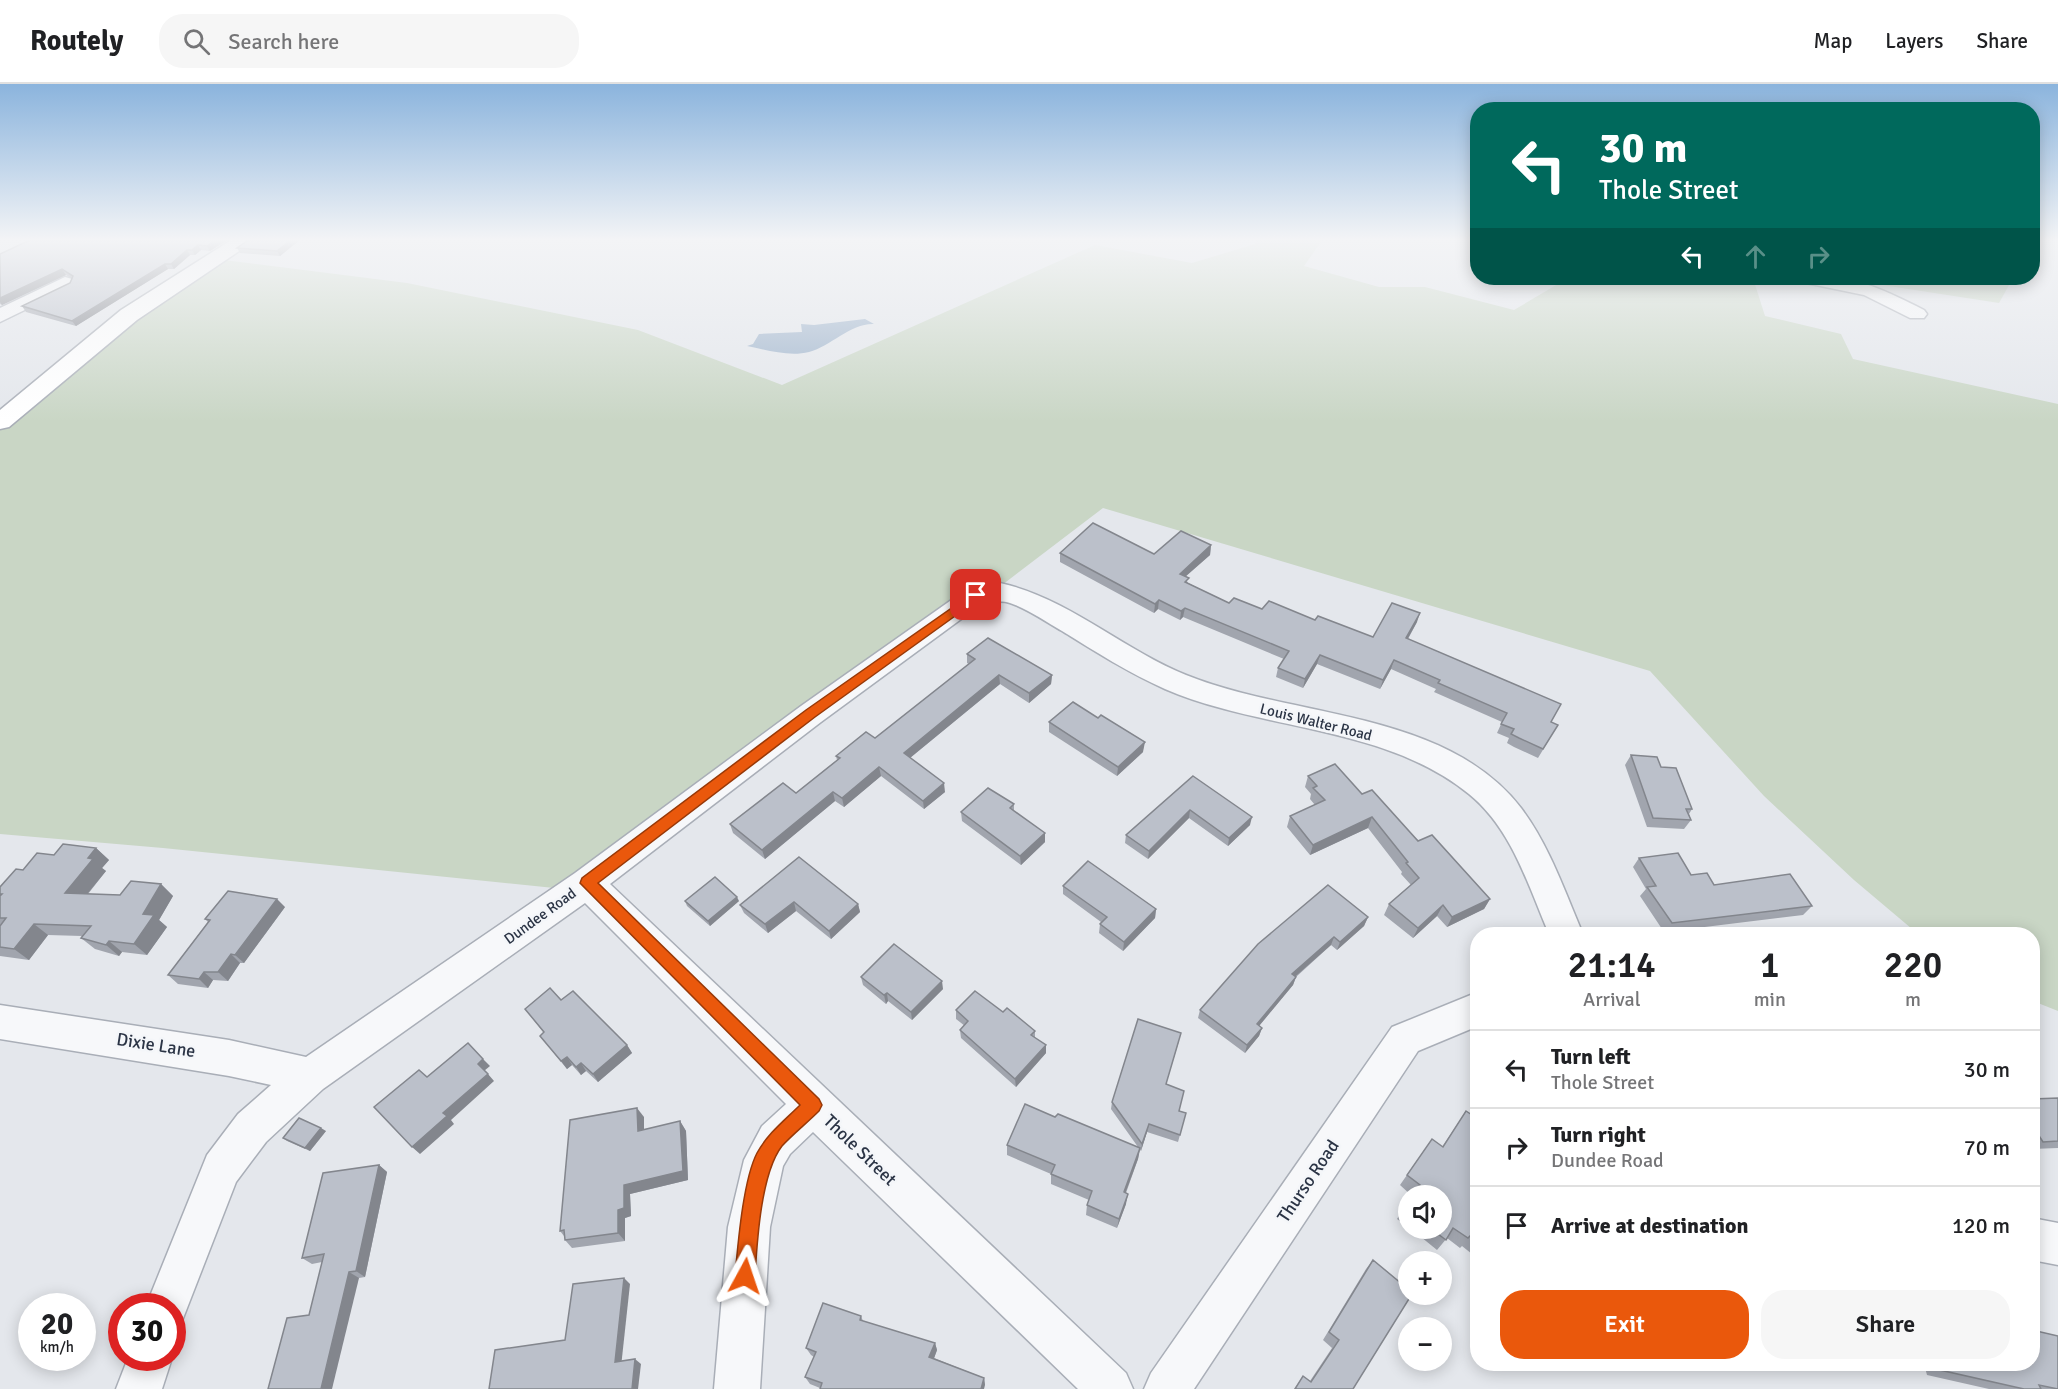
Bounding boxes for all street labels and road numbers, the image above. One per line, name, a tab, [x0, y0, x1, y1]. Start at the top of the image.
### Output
street label: Louis Walter Road	[1258, 699, 1374, 745]
street label: Dundee Road	[501, 884, 579, 948]
street label: Dixie Lane	[115, 1028, 197, 1062]
street label: Thole Street	[819, 1110, 901, 1190]
street label: Thurso Road	[1272, 1136, 1344, 1226]

